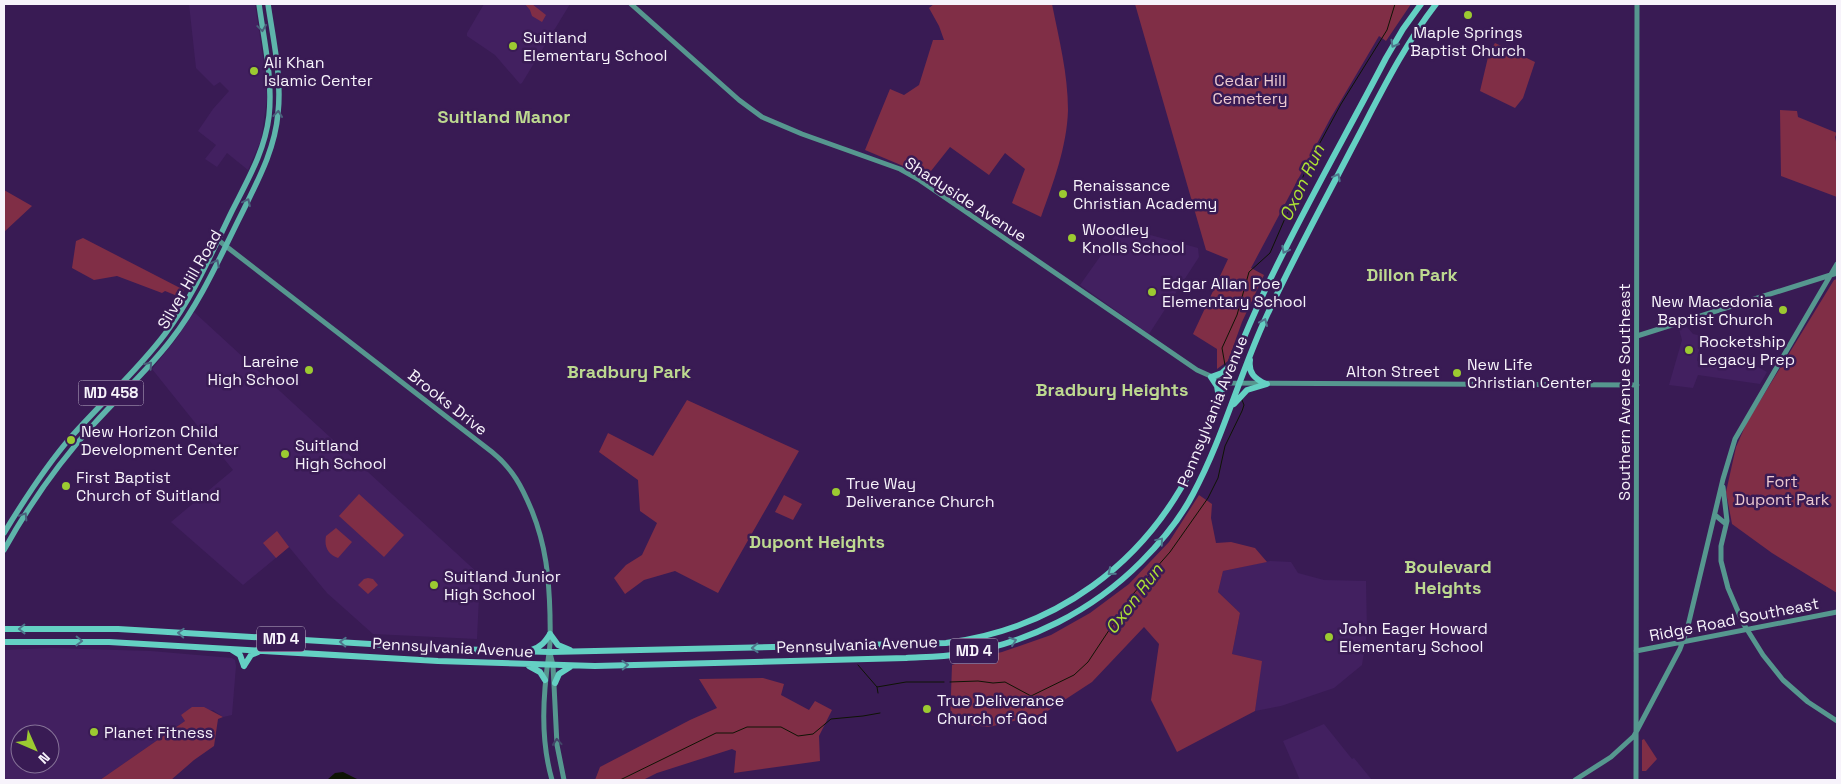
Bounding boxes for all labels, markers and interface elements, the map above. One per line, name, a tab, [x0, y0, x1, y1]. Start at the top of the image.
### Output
marker: Maple Springs Baptist Church	[1462, 9, 1474, 21]
place label: Maple Springs Baptist Church	[1410, 22, 1526, 61]
one-way arrow	[257, 24, 267, 33]
place label: Suitland Elementary School	[523, 27, 668, 66]
one-way arrow	[1391, 39, 1401, 48]
marker: Suitland Elementary School	[507, 40, 519, 52]
place label: Ali Khan Islamic Center	[264, 52, 373, 91]
marker: Ali Khan Islamic Center	[248, 65, 260, 77]
park label: Cedar Hill Cemetery	[1212, 70, 1288, 109]
district label: Suitland Manor	[438, 105, 570, 128]
one-way arrow	[272, 110, 283, 118]
water label: Oxon Run	[1274, 140, 1330, 225]
street label: Shadyside Avenue	[901, 152, 1031, 247]
one-way arrow	[1331, 173, 1341, 182]
place label: Renaissance Christian Academy	[1073, 175, 1217, 214]
marker: Renaissance Christian Academy	[1057, 188, 1069, 200]
one-way arrow	[241, 198, 251, 207]
place label: Woodley Knolls School	[1082, 219, 1185, 258]
street label: Silver Hill Road	[153, 226, 226, 333]
marker: Woodley Knolls School	[1066, 232, 1078, 244]
one-way arrow	[1281, 244, 1291, 253]
one-way arrow	[210, 259, 220, 268]
district label: Dillon Park	[1366, 263, 1458, 286]
place label: Edgar Allan Poe Elementary School	[1162, 273, 1307, 312]
street label: Southern Avenue Southeast	[1614, 283, 1635, 501]
marker: Edgar Allan Poe Elementary School	[1146, 286, 1158, 298]
place label: New Macedonia Baptist Church	[1651, 291, 1773, 330]
marker: New Macedonia Baptist Church	[1777, 304, 1789, 316]
one-way arrow	[1258, 318, 1268, 327]
place label: Rocketship Legacy Prep	[1699, 331, 1795, 370]
street label: Pennsylvania Avenue	[1172, 332, 1252, 490]
marker: Rocketship Legacy Prep	[1683, 344, 1695, 356]
place label: Lareine High School	[208, 351, 299, 390]
place label: New Life Christian Center	[1467, 354, 1592, 393]
district label: Bradbury Park	[567, 360, 691, 383]
one-way arrow	[143, 361, 152, 370]
street label: Alton Street	[1346, 361, 1440, 382]
marker: Lareine High School	[303, 364, 315, 376]
street label: Brooks Drive	[404, 365, 492, 440]
marker: New Life Christian Center	[1451, 367, 1463, 379]
district label: Bradbury Heights	[1036, 378, 1188, 401]
road number: MD 458	[78, 380, 144, 406]
place label: New Horizon Child Development Center	[81, 421, 239, 460]
marker: New Horizon Child Development Center	[65, 434, 77, 446]
place label: Suitland High School	[295, 435, 386, 474]
marker: Suitland High School	[279, 448, 291, 460]
place label: First Baptist Church of Suitland	[76, 467, 220, 506]
park label: Fort Dupont Park	[1735, 471, 1830, 510]
place label: True Way Deliverance Church	[846, 473, 994, 512]
marker: First Baptist Church of Suitland	[60, 480, 72, 492]
marker: True Way Deliverance Church	[830, 486, 842, 498]
one-way arrow	[18, 512, 27, 522]
district label: Dupont Heights	[749, 530, 885, 553]
one-way arrow	[1154, 538, 1163, 547]
district label: Boulevard Heights	[1404, 555, 1492, 599]
water label: Oxon Run	[1100, 558, 1168, 638]
place label: Suitland Junior High School	[444, 566, 561, 605]
one-way arrow	[1108, 566, 1117, 575]
marker: Suitland Junior High School	[428, 579, 440, 591]
street label: Ridge Road Southeast	[1647, 593, 1821, 646]
place label: John Eager Howard Elementary School	[1339, 618, 1488, 657]
one-way arrow	[18, 623, 26, 634]
road number: MD 4	[257, 626, 305, 652]
one-way arrow	[176, 627, 184, 638]
street label: Pennsylvania Avenue	[776, 631, 938, 658]
marker: John Eager Howard Elementary School	[1323, 631, 1335, 643]
street label: Pennsylvania Avenue	[372, 633, 534, 662]
one-way arrow	[76, 636, 83, 646]
one-way arrow	[339, 637, 347, 648]
one-way arrow	[1008, 637, 1017, 647]
road number: MD 4	[950, 638, 998, 664]
one-way arrow	[751, 643, 759, 654]
one-way arrow	[621, 659, 629, 670]
place label: True Deliverance Church of God	[937, 690, 1064, 729]
marker: True Deliverance Church of God	[921, 703, 933, 715]
place label: Planet Fitness	[104, 722, 213, 743]
north arrow	[10, 724, 60, 774]
marker: Planet Fitness	[88, 726, 100, 738]
one-way arrow	[552, 737, 563, 745]
text: N	[35, 749, 54, 768]

